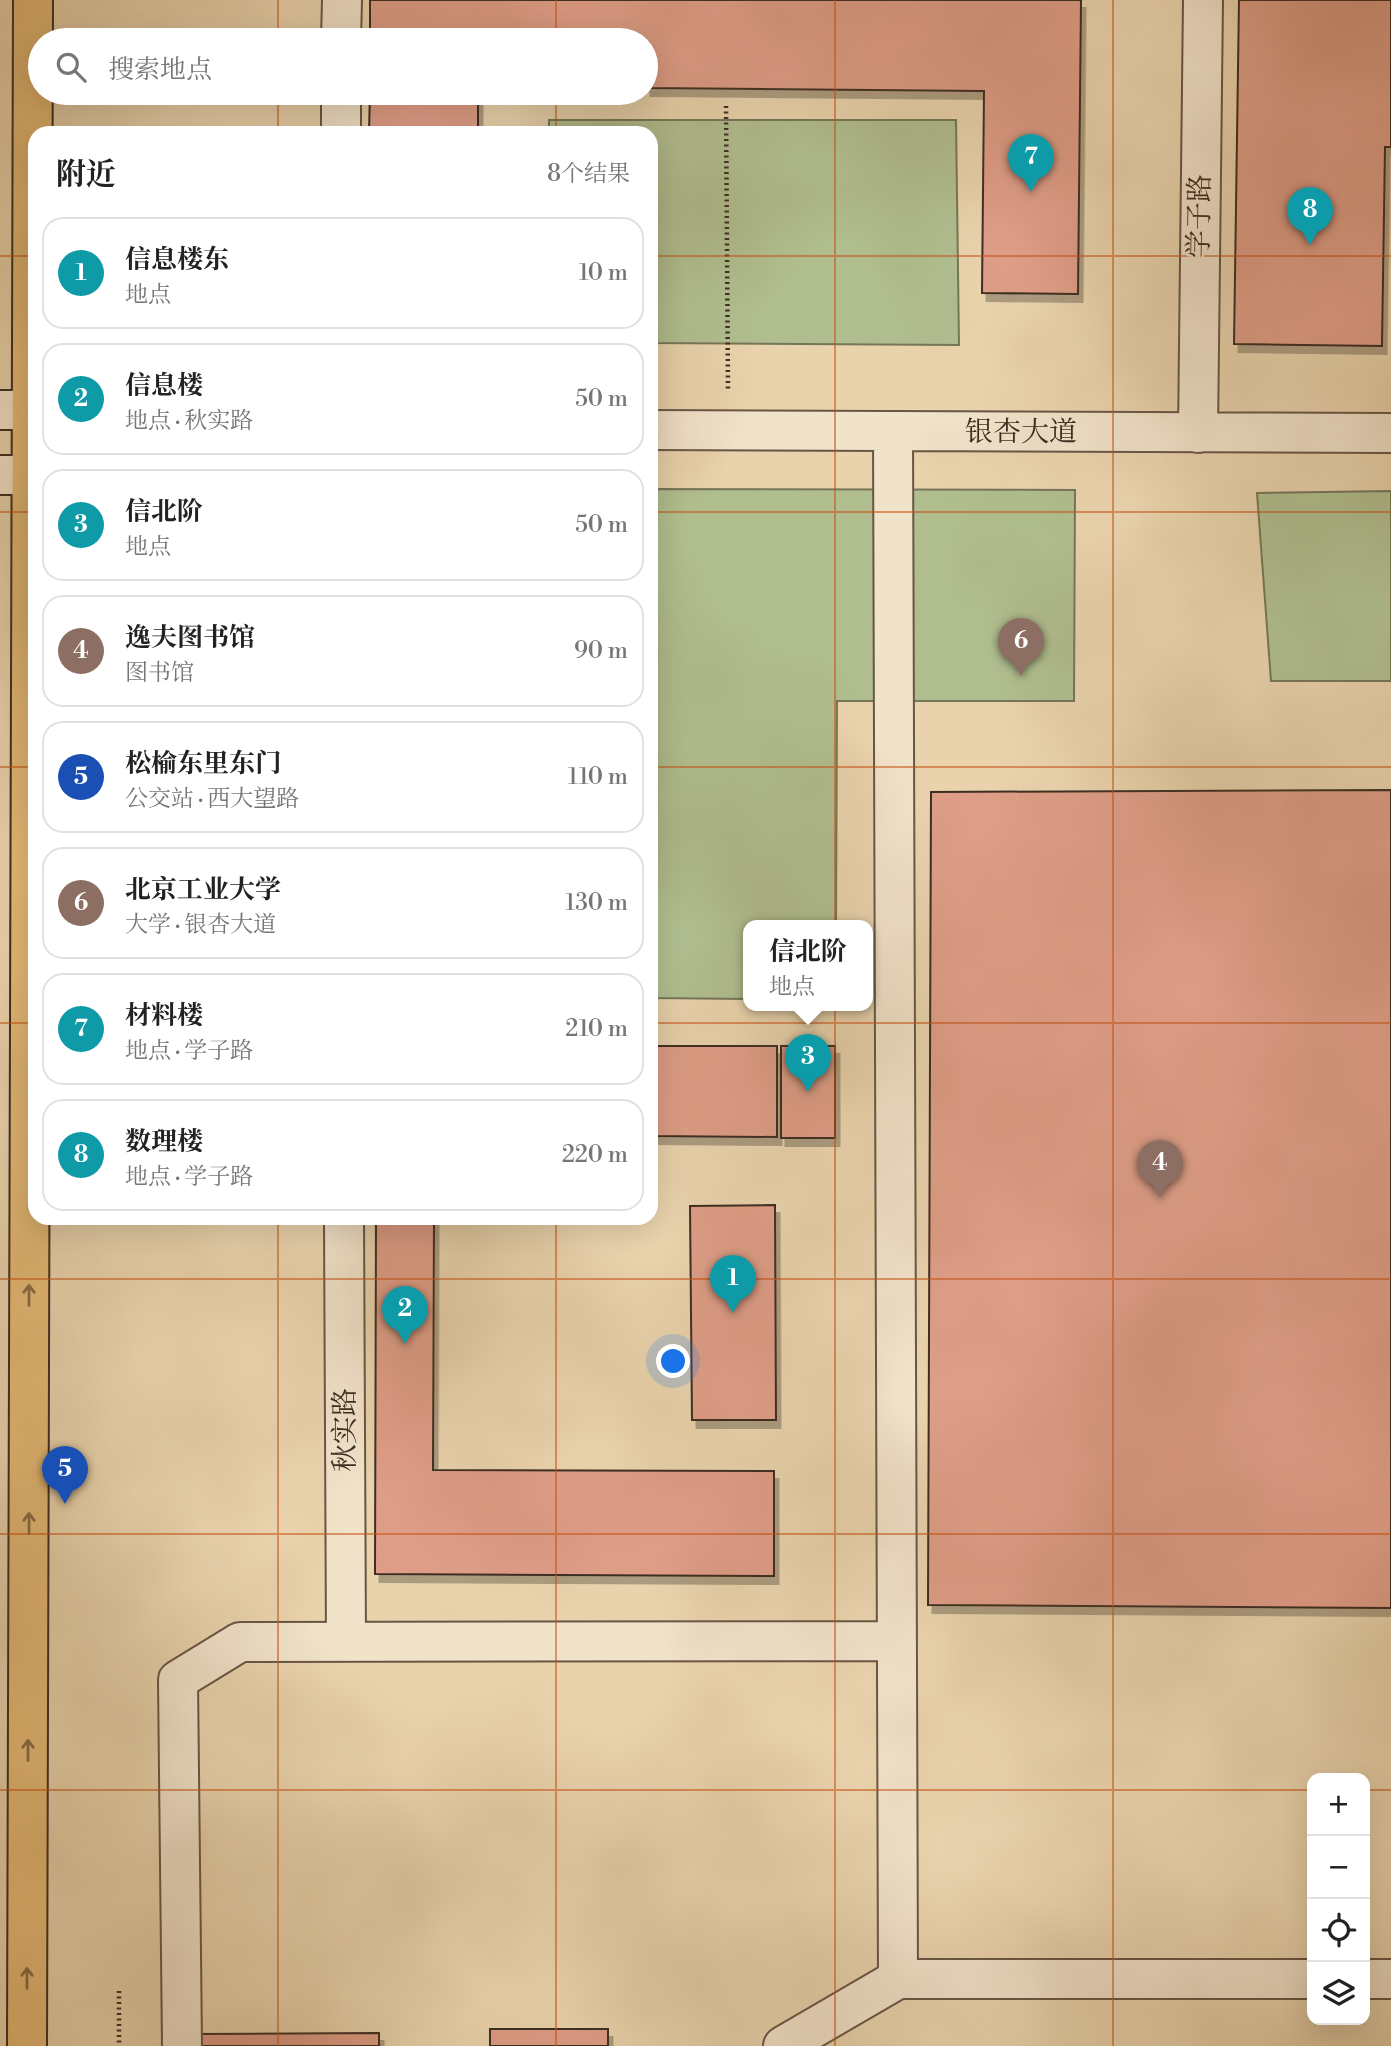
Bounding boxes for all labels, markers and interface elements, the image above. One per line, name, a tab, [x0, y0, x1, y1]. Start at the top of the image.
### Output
search box	[28, 28, 658, 105]
icon: search	[52, 48, 90, 86]
text: 搜索地点	[108, 54, 212, 86]
pin: 7	[1008, 134, 1054, 192]
text: 附近	[56, 156, 116, 194]
text: 8个结果	[547, 160, 630, 188]
street label: 学子路	[1182, 174, 1218, 258]
pin: 8	[1287, 187, 1333, 245]
text: 信息楼东	[125, 244, 229, 276]
text: 1	[75, 259, 87, 287]
text: 10 m	[579, 259, 628, 287]
text: 地点	[125, 281, 171, 309]
text: 信息楼	[125, 370, 203, 402]
text: 2	[74, 385, 88, 413]
text: 50 m	[575, 385, 628, 413]
text: 地点 · 秋实路	[125, 407, 253, 435]
street label: 银杏大道	[965, 415, 1077, 450]
text: 信北阶	[125, 496, 203, 528]
text: 3	[74, 511, 88, 539]
text: 50 m	[575, 511, 628, 539]
text: 地点	[125, 533, 171, 561]
pin: 6	[998, 618, 1044, 676]
text: 逸夫图书馆	[125, 622, 255, 654]
text: 4	[73, 637, 89, 665]
text: 90 m	[574, 637, 628, 665]
text: 图书馆	[125, 659, 194, 687]
text: 松榆东里东门	[125, 748, 281, 780]
text: 5	[74, 763, 88, 791]
text: 110 m	[568, 763, 628, 791]
text: 公交站 · 西大望路	[125, 785, 299, 813]
text: 北京工业大学	[125, 874, 281, 906]
text: 6	[74, 889, 88, 917]
text: 130 m	[565, 889, 628, 917]
text: 大学 · 银杏大道	[125, 911, 276, 939]
popup	[743, 920, 873, 1011]
text: 信北阶	[769, 936, 847, 968]
text: 地点	[769, 973, 815, 1001]
text: 材料楼	[125, 1000, 203, 1032]
text: 7	[74, 1015, 88, 1043]
text: 210 m	[565, 1015, 628, 1043]
pin: 3	[785, 1034, 831, 1092]
text: 地点 · 学子路	[125, 1037, 253, 1065]
text: 数理楼	[125, 1126, 203, 1158]
pin: 4	[1137, 1140, 1183, 1198]
text: 8	[74, 1141, 88, 1169]
text: 220 m	[562, 1141, 628, 1169]
text: 地点 · 学子路	[125, 1163, 253, 1191]
pin: 1	[710, 1255, 756, 1313]
one-way arrow	[22, 1284, 36, 1307]
pin: 2	[382, 1286, 428, 1344]
your location	[656, 1344, 690, 1378]
street label: 秋实路	[328, 1388, 363, 1472]
pin: 5	[42, 1446, 88, 1504]
one-way arrow	[22, 1512, 36, 1535]
one-way arrow	[21, 1739, 35, 1762]
map controls	[1307, 1773, 1370, 2025]
button: +	[1307, 1773, 1370, 1836]
button: −	[1307, 1836, 1370, 1899]
button: locate	[1307, 1899, 1370, 1962]
button: layers	[1307, 1962, 1370, 2025]
one-way arrow	[20, 1967, 34, 1990]

